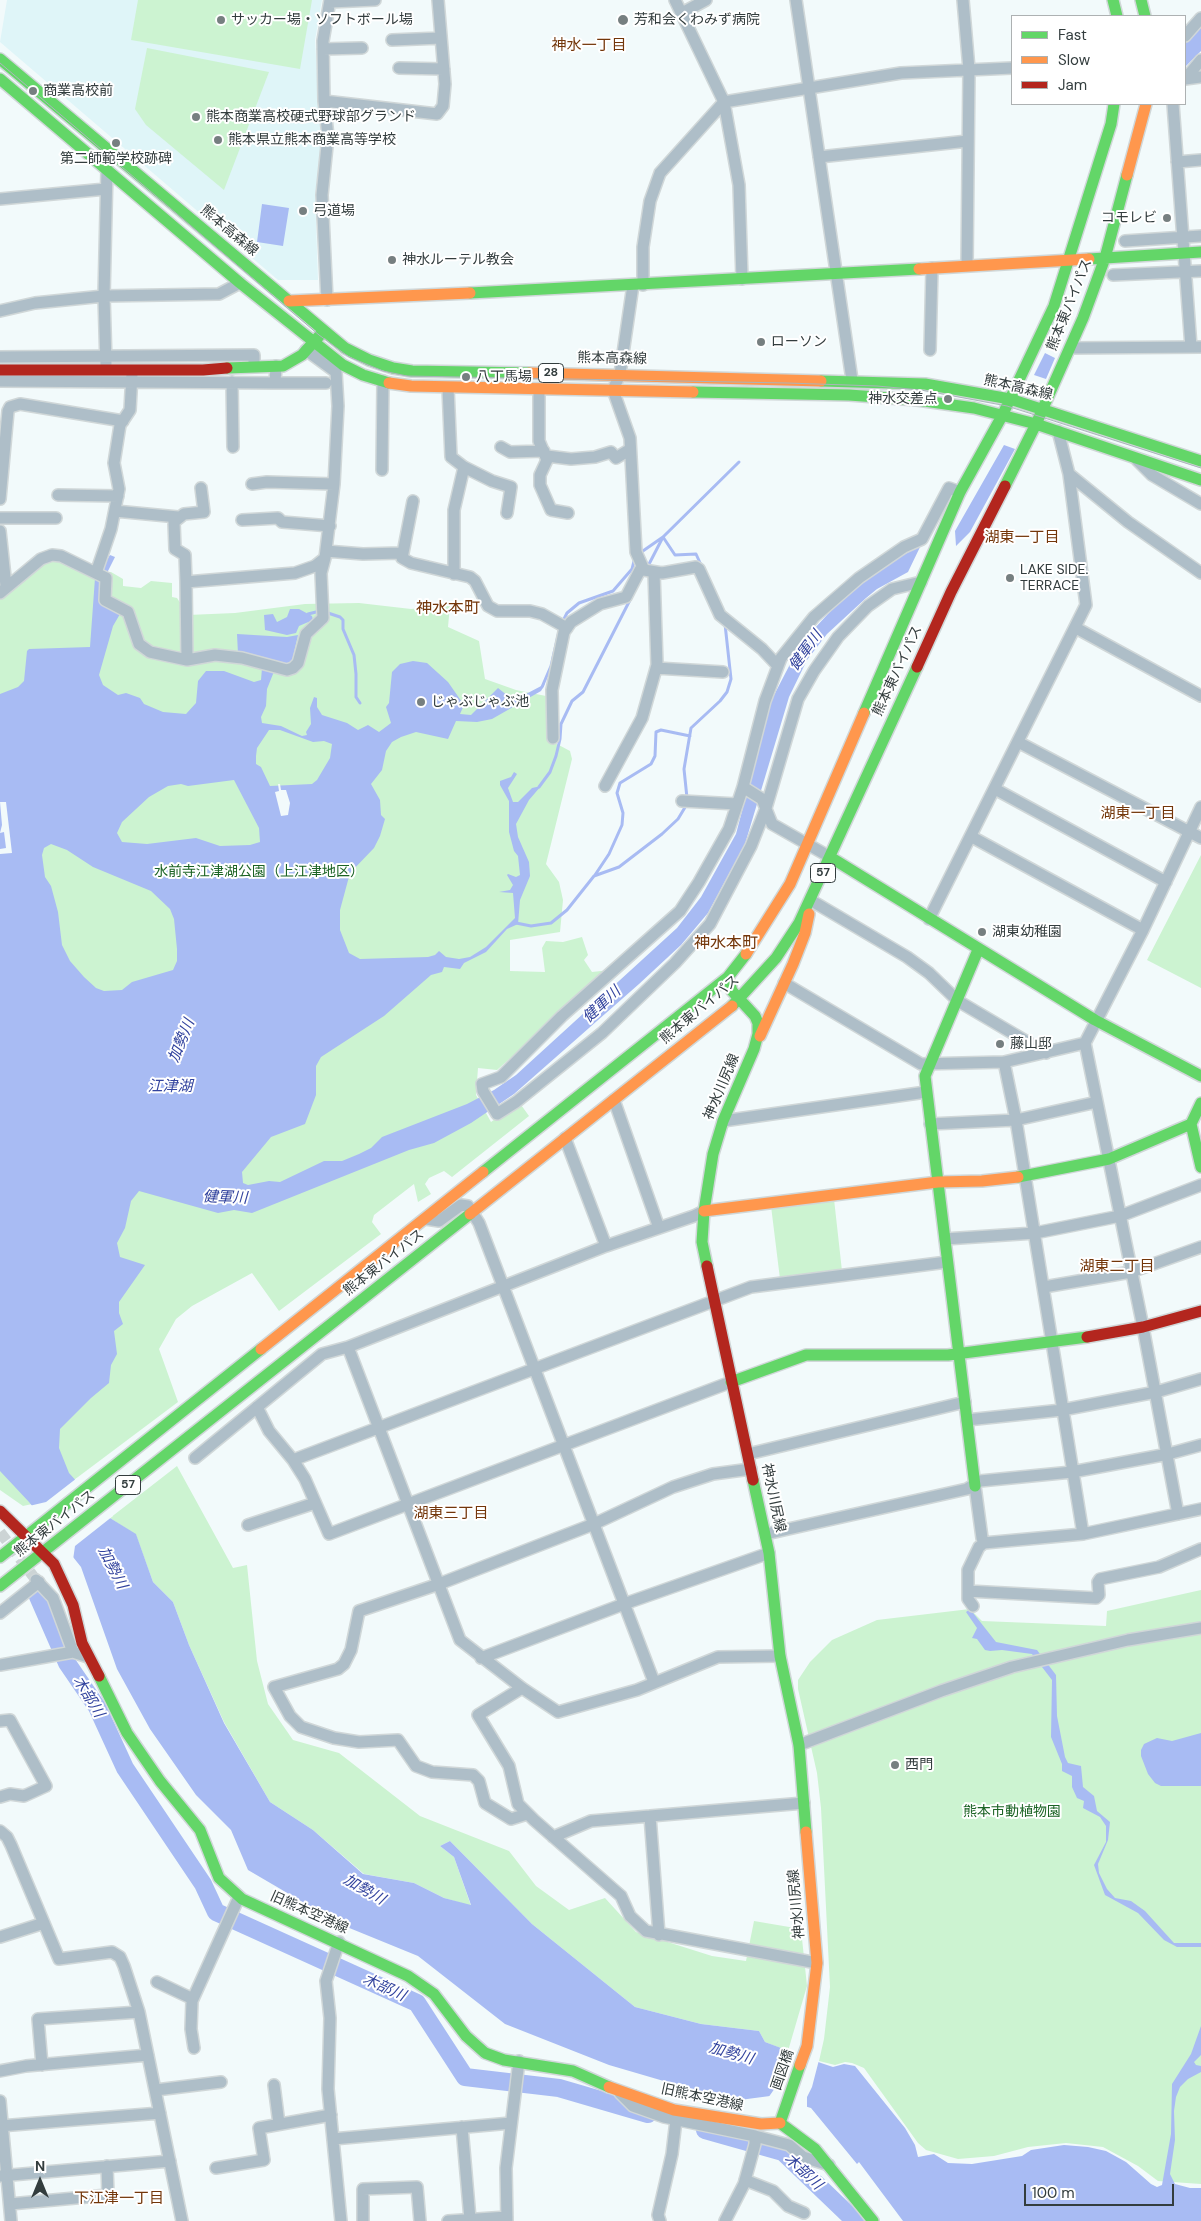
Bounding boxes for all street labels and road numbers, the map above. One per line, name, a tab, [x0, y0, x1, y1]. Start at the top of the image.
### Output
street label: 熊本高森線	[197, 202, 261, 260]
street label: 熊本東バイパス	[1044, 256, 1096, 354]
street label: 熊本高森線	[577, 350, 647, 368]
road number: 28	[538, 363, 564, 382]
street label: 熊本高森線	[982, 372, 1054, 404]
street label: 熊本東バイパス	[870, 623, 926, 719]
road number: 57	[810, 864, 836, 882]
street label: 熊本東バイパス	[657, 972, 743, 1048]
street label: 神水川尻線	[701, 1052, 743, 1122]
street label: 熊本東バイパス	[340, 1226, 428, 1300]
street label: 神水川尻線	[758, 1462, 788, 1534]
road number: 57	[116, 1476, 140, 1494]
street label: 熊本東バイパス	[11, 1487, 99, 1561]
street label: 神水川尻線	[786, 1868, 808, 1940]
street label: 旧熊本空港線	[267, 1888, 351, 1938]
street label: 画図橋	[768, 2047, 798, 2093]
street label: 旧熊本空港線	[659, 2081, 745, 2115]

